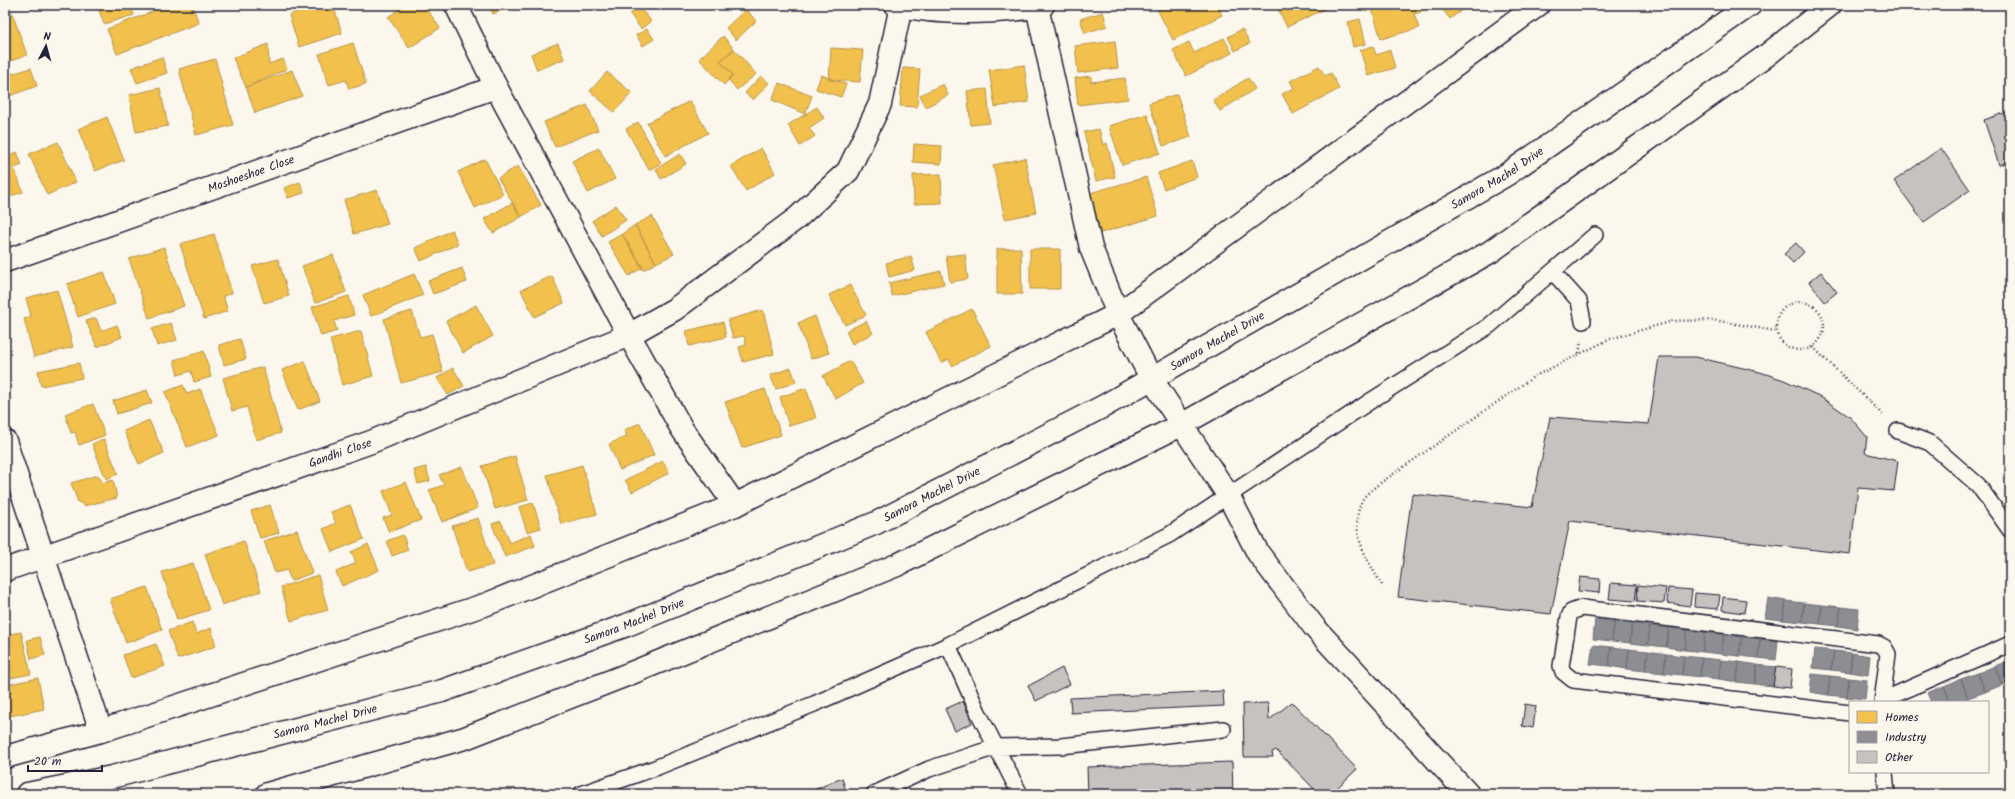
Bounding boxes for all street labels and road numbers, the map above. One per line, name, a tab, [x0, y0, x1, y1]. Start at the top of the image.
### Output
street label: Samora Machel Drive	[1447, 142, 1548, 215]
street label: Moshoeshoe Close	[205, 150, 298, 198]
street label: Samora Machel Drive	[1166, 306, 1269, 376]
street label: Gandhi Close	[306, 433, 375, 473]
street label: Samora Machel Drive	[880, 462, 984, 528]
street label: Samora Machel Drive	[581, 593, 688, 650]
street label: Samora Machel Drive	[271, 699, 380, 745]

